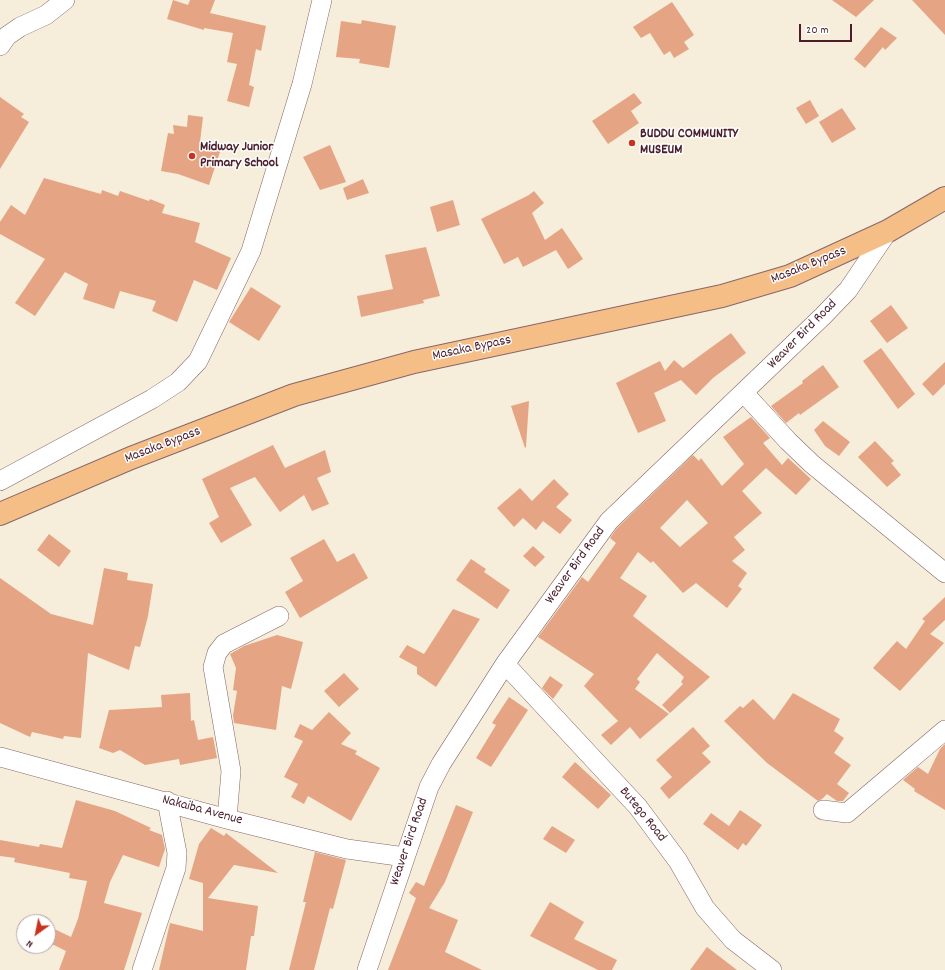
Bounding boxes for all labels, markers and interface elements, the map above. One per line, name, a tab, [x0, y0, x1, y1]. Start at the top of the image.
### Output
scale bar	[801, 16, 854, 42]
text: 20 m	[806, 22, 829, 39]
place label: BUDDU COMMUNITY MUSEUM	[640, 127, 738, 160]
marker: BUDDU COMMUNITY MUSEUM	[627, 138, 637, 148]
place label: Midway Junior Primary School	[200, 140, 278, 172]
marker: Midway Junior Primary School	[187, 151, 197, 161]
street label: Masaka Bypass	[769, 243, 849, 289]
street label: Weaver Bird Road	[765, 297, 841, 373]
street label: Masaka Bypass	[431, 332, 513, 366]
street label: Masaka Bypass	[123, 424, 203, 468]
street label: Weaver Bird Road	[542, 524, 610, 608]
street label: Butego Road	[615, 784, 669, 846]
street label: Nakaiba Avenue	[160, 792, 244, 830]
street label: Weaver Bird Road	[387, 796, 433, 888]
north arrow	[16, 914, 56, 954]
text: N	[23, 935, 37, 951]

